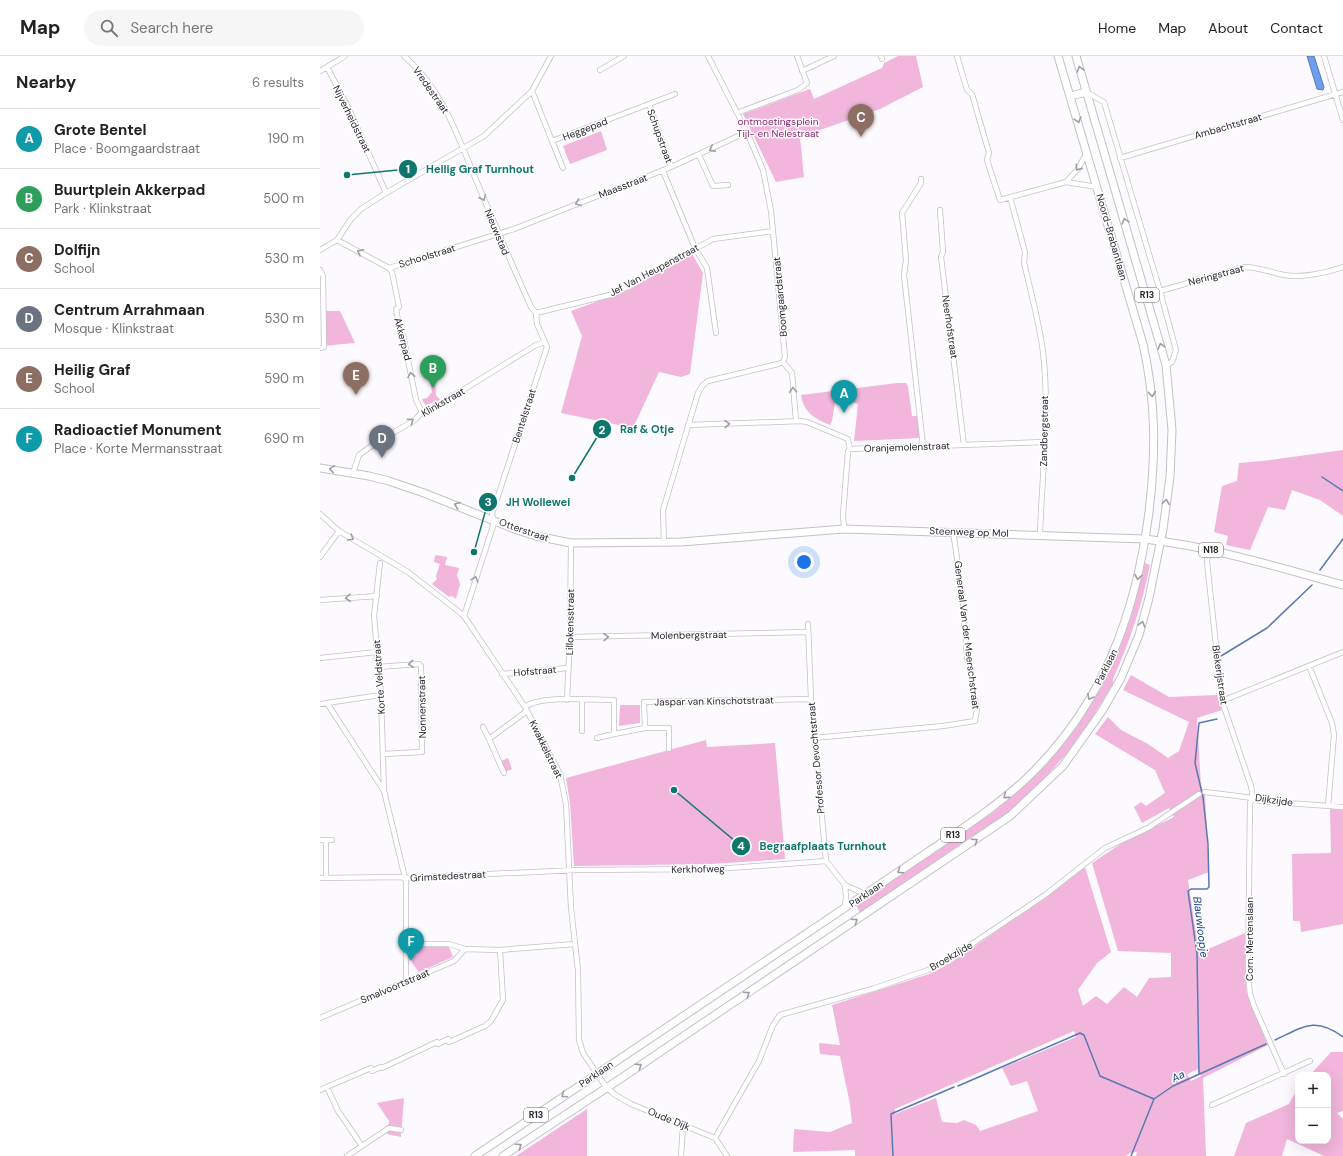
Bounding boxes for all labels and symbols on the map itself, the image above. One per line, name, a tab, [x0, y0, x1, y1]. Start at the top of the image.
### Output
street label: Vredestraat	[410, 64, 452, 116]
one-way arrow	[1076, 66, 1084, 73]
street label: Nijverheidstraat	[330, 83, 374, 155]
pin: C	[848, 104, 874, 137]
street label: Schupstraat	[644, 107, 676, 165]
street label: Ambachtstraat	[1193, 110, 1263, 142]
street label: Heggepad	[561, 114, 609, 144]
park label: ontmoetingsplein Tijl- en Nelestraat	[737, 115, 819, 140]
one-way arrow	[1073, 116, 1082, 123]
one-way arrow	[708, 144, 716, 152]
callout: Heilig Graf Turnhout	[398, 158, 542, 181]
text: 1	[406, 161, 410, 177]
text: Heilig Graf Turnhout	[426, 162, 534, 176]
one-way arrow	[1076, 163, 1083, 170]
street label: Maasstraat	[597, 171, 649, 201]
street label: Noord-Brabantlaan	[1093, 192, 1131, 282]
one-way arrow	[478, 193, 486, 201]
one-way arrow	[575, 199, 582, 207]
street label: Nieuwstad	[481, 207, 513, 257]
one-way arrow	[1121, 217, 1130, 224]
street label: Schoolstraat	[397, 241, 457, 271]
street label: Jef Van Heupenstraat	[607, 241, 701, 299]
one-way arrow	[357, 249, 364, 257]
street label: Boomgaardstraat	[770, 256, 790, 337]
street label: Neringstraat	[1187, 261, 1245, 289]
road number: R13	[1135, 288, 1159, 302]
street label: Neerhofstraat	[939, 294, 961, 360]
street label: Akkerpad	[391, 316, 415, 362]
one-way arrow	[1157, 342, 1166, 349]
pin: B	[420, 355, 446, 388]
pin: E	[343, 362, 369, 395]
one-way arrow	[408, 372, 416, 378]
pin: A	[831, 380, 857, 413]
street label: Klinkstraat	[419, 384, 467, 420]
street label: Bentelstraat	[509, 387, 539, 445]
one-way arrow	[788, 387, 797, 393]
one-way arrow	[1147, 391, 1156, 397]
street label: Zandbergstraat	[1037, 395, 1051, 467]
callout: Raf & Otje	[592, 418, 682, 441]
one-way arrow	[407, 419, 414, 426]
one-way arrow	[724, 420, 730, 428]
text: 2	[599, 422, 606, 438]
text: Raf & Otje	[620, 422, 674, 436]
pin: D	[369, 425, 395, 458]
street label: Oranjemolenstraat	[864, 439, 950, 455]
one-way arrow	[329, 465, 335, 474]
callout: JH Wollewei	[478, 490, 578, 513]
text: 3	[484, 494, 492, 510]
text: JH Wollewei	[506, 495, 570, 509]
one-way arrow	[1161, 499, 1170, 505]
one-way arrow	[453, 502, 460, 510]
street label: Otterstraat	[497, 515, 551, 545]
street label: Steenweg op Mol	[929, 524, 1009, 540]
one-way arrow	[347, 533, 354, 541]
road number: N18	[1199, 543, 1223, 557]
your location	[794, 552, 814, 572]
street label: Generaal Van der Meerschstraat	[951, 560, 983, 710]
one-way arrow	[1134, 574, 1143, 581]
one-way arrow	[470, 576, 479, 583]
street label: Lillokensstraat	[563, 589, 577, 655]
one-way arrow	[345, 593, 351, 602]
one-way arrow	[1137, 621, 1146, 628]
street label: Molenbergstraat	[651, 628, 727, 642]
one-way arrow	[603, 633, 609, 641]
street label: Korte Veldstraat	[370, 639, 388, 715]
street label: Blekerijstraat	[1209, 644, 1231, 706]
street label: Parklaan	[1091, 647, 1121, 687]
one-way arrow	[408, 660, 414, 669]
street label: Hofstraat	[513, 663, 557, 679]
street label: Nonnenstraat	[415, 675, 429, 739]
street label: Jaspar van Kinschotstraat	[654, 693, 774, 709]
one-way arrow	[1087, 693, 1094, 700]
street label: Professor Devochtstraat	[805, 701, 827, 814]
street label: Kwakkelstraat	[526, 718, 566, 780]
one-way arrow	[1003, 791, 1011, 799]
street label: Dijkzijde	[1254, 791, 1294, 809]
road number: R13	[941, 828, 965, 842]
callout: Begraafplaats Turnhout	[731, 834, 894, 857]
text: 4	[737, 838, 745, 854]
one-way arrow	[971, 838, 978, 846]
text: Begraafplaats Turnhout	[760, 839, 887, 853]
street label: Kerkhofweg	[671, 862, 725, 876]
one-way arrow	[897, 866, 904, 874]
street label: Grimstedestraat	[410, 868, 486, 884]
street label: Parklaan	[846, 878, 886, 910]
water label: Blauwloopje	[1190, 896, 1212, 958]
street label: Corn. Mertenslaan	[1243, 897, 1256, 981]
one-way arrow	[850, 919, 857, 926]
pin: F	[398, 928, 424, 961]
street label: Broekzijde	[927, 938, 975, 974]
street label: Smalvoortstraat	[358, 966, 432, 1006]
one-way arrow	[743, 991, 750, 999]
street label: Parklaan	[576, 1058, 616, 1090]
one-way arrow	[635, 1063, 642, 1071]
water label: Aa	[1168, 1067, 1187, 1086]
one-way arrow	[562, 1090, 569, 1097]
street label: Oude Dijk	[646, 1105, 692, 1133]
road number: R13	[524, 1108, 548, 1122]
one-way arrow	[514, 1143, 521, 1150]

